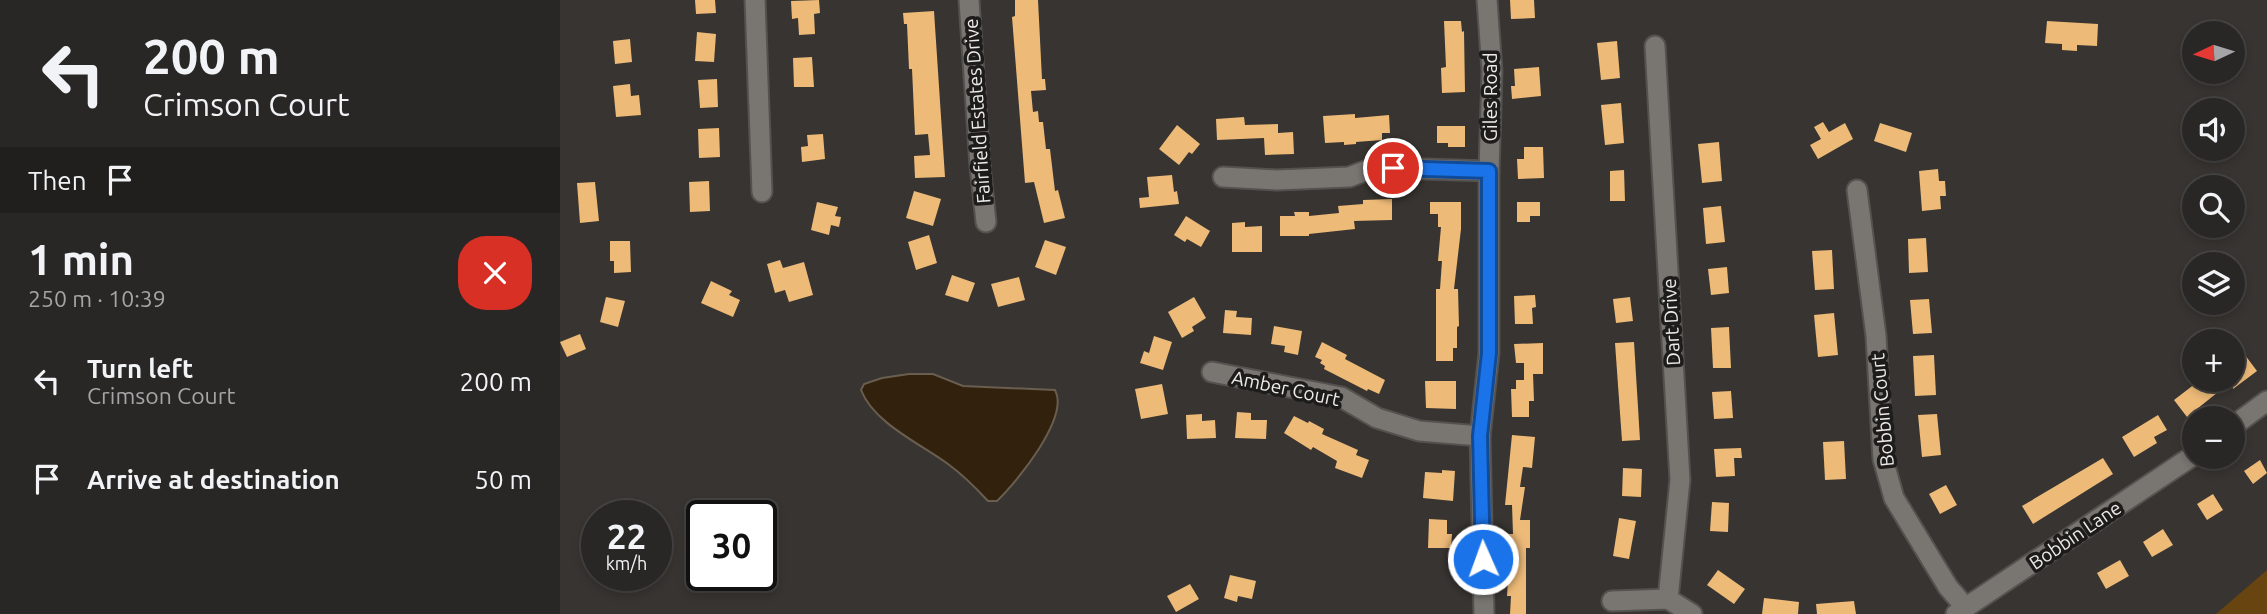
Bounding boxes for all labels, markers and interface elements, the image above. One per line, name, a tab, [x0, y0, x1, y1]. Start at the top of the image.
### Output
street label: Fairfield Estates Drive	[960, 18, 994, 204]
north arrow	[2182, 21, 2245, 84]
map controls	[2182, 21, 2245, 469]
icon: left	[28, 28, 119, 119]
text: 200 m	[143, 28, 280, 83]
street label: Giles Road	[1479, 52, 1501, 142]
text: Crimson Court	[143, 86, 350, 122]
button: sound	[2182, 98, 2245, 161]
pin	[1363, 138, 1423, 198]
icon: arrive	[1374, 149, 1412, 187]
icon: arrive	[101, 161, 139, 199]
text: Then	[28, 166, 87, 195]
button: search	[2182, 175, 2245, 238]
text: 1 min	[28, 236, 134, 283]
button: close	[458, 236, 532, 310]
button: layers	[2182, 252, 2245, 315]
street label: Dart Drive	[1658, 278, 1684, 366]
text: 250 m · 10:39	[28, 286, 166, 311]
button: +	[2182, 329, 2245, 392]
street label: Bobbin Court	[1866, 352, 1898, 467]
text: Turn left	[87, 354, 193, 383]
icon: left	[28, 362, 66, 400]
street label: Amber Court	[1230, 366, 1343, 410]
text: 200 m	[460, 367, 532, 396]
text: Crimson Court	[87, 383, 236, 408]
button: −	[2182, 406, 2245, 469]
icon: arrive	[28, 460, 66, 498]
text: Arrive at destination	[87, 465, 340, 494]
text: 50 m	[474, 465, 532, 494]
street label: Bobbin Lane	[2025, 496, 2125, 574]
speed limit sign: 30	[686, 500, 777, 591]
text: 22	[607, 516, 646, 556]
position arrow	[1446, 522, 1520, 596]
text: km/h	[606, 553, 647, 573]

